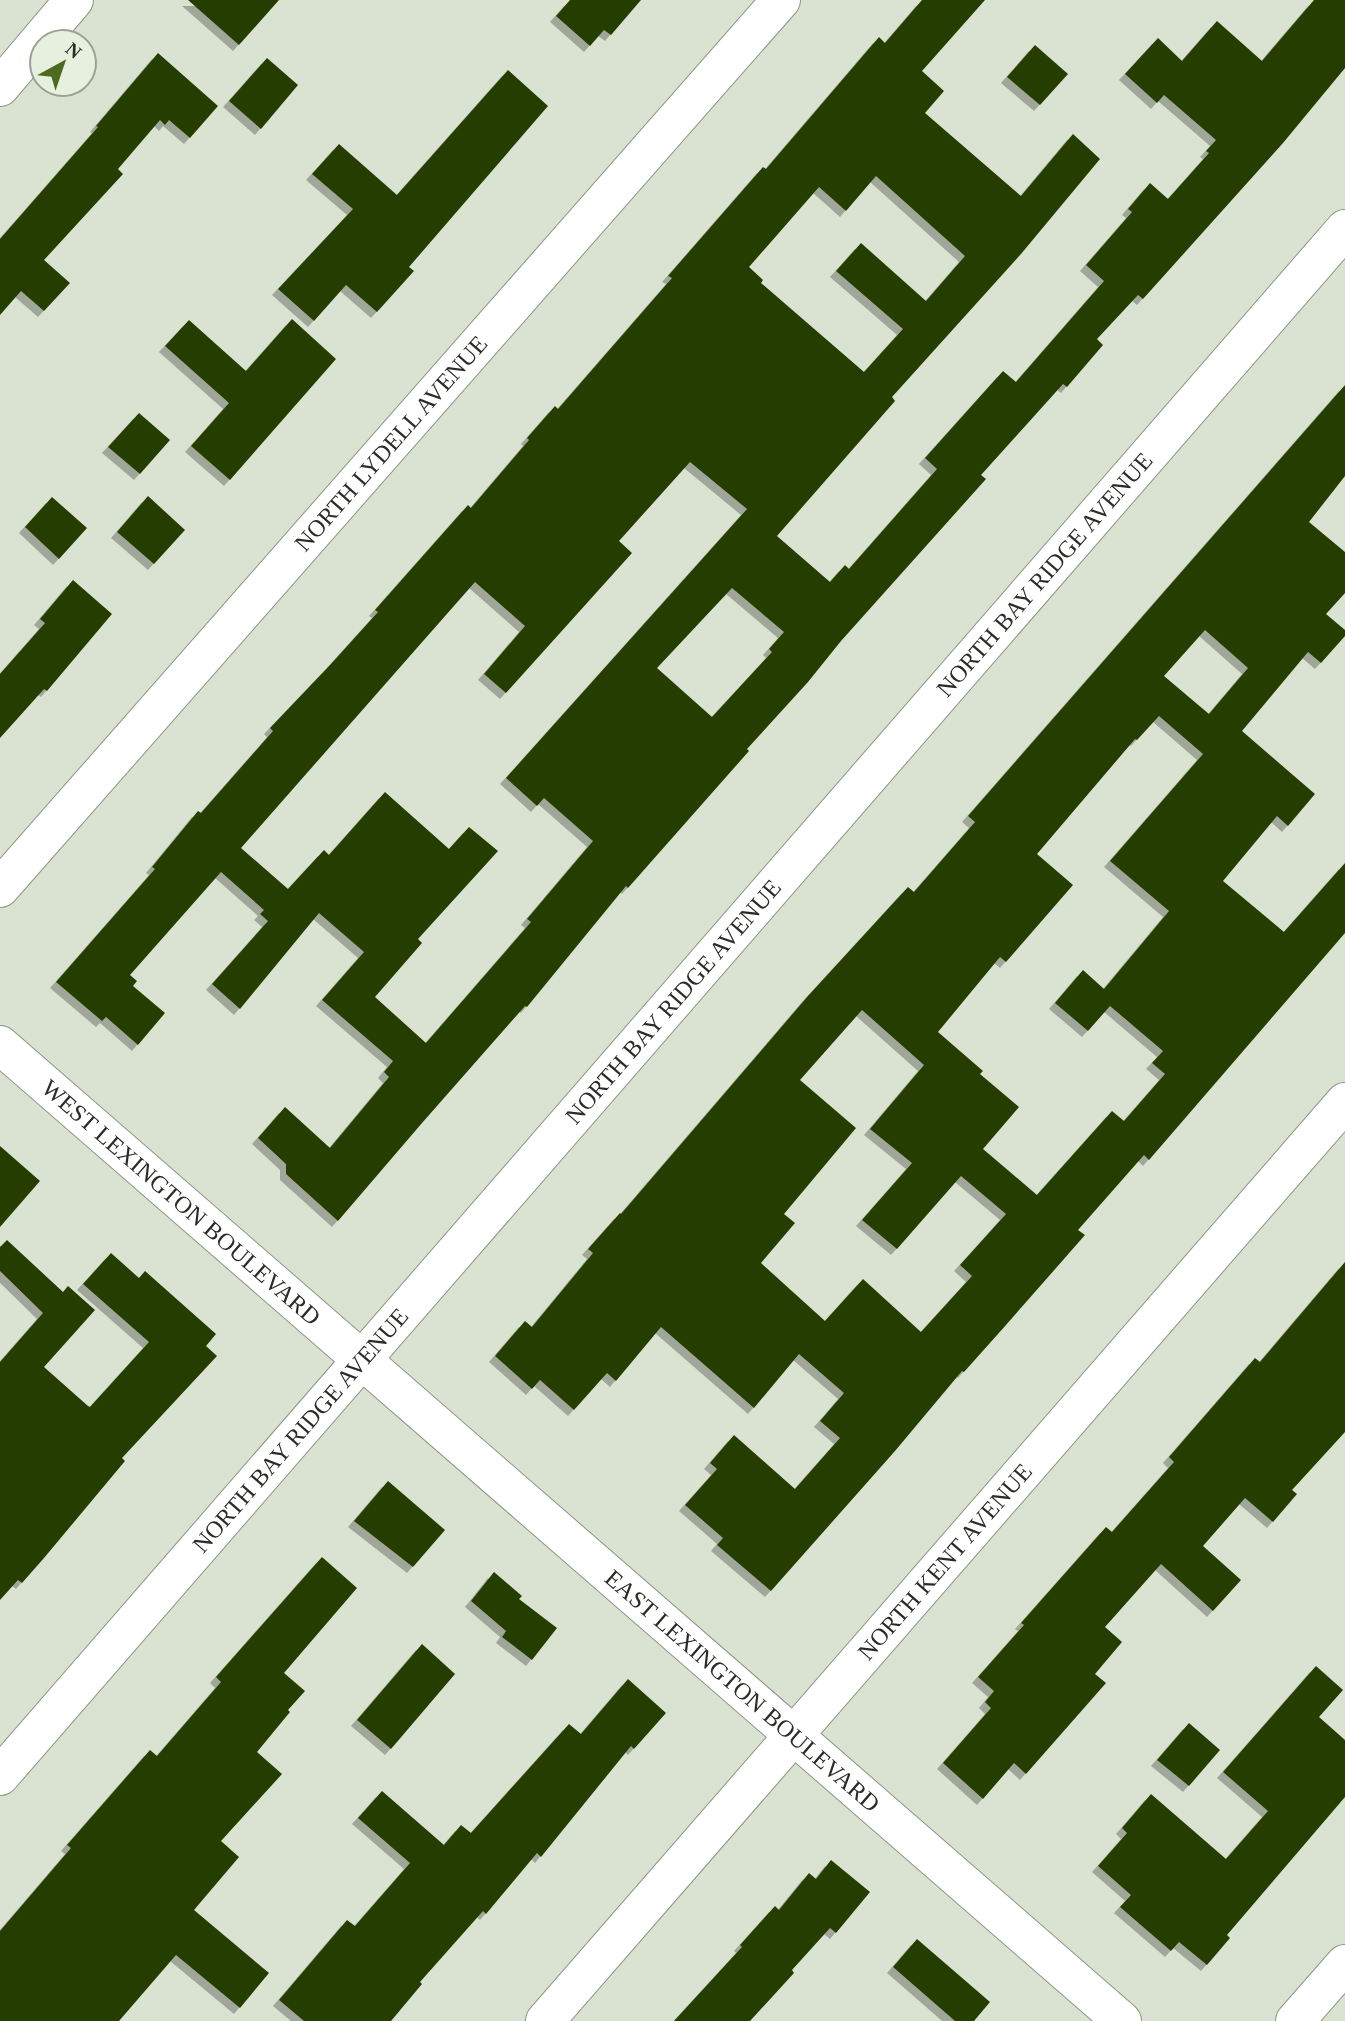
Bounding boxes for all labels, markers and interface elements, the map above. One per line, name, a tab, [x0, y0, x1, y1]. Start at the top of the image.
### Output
north arrow	[28, 28, 98, 98]
text: N	[62, 38, 86, 63]
street label: NORTH LYDELL AVENUE	[290, 331, 492, 556]
street label: NORTH BAY RIDGE AVENUE	[932, 447, 1158, 702]
street label: NORTH BAY RIDGE AVENUE	[560, 874, 786, 1129]
street label: WEST LEXINGTON BOULEVARD	[37, 1074, 326, 1331]
street label: NORTH BAY RIDGE AVENUE	[187, 1303, 414, 1558]
street label: NORTH KENT AVENUE	[853, 1458, 1037, 1665]
street label: EAST LEXINGTON BOULEVARD	[600, 1565, 885, 1817]

